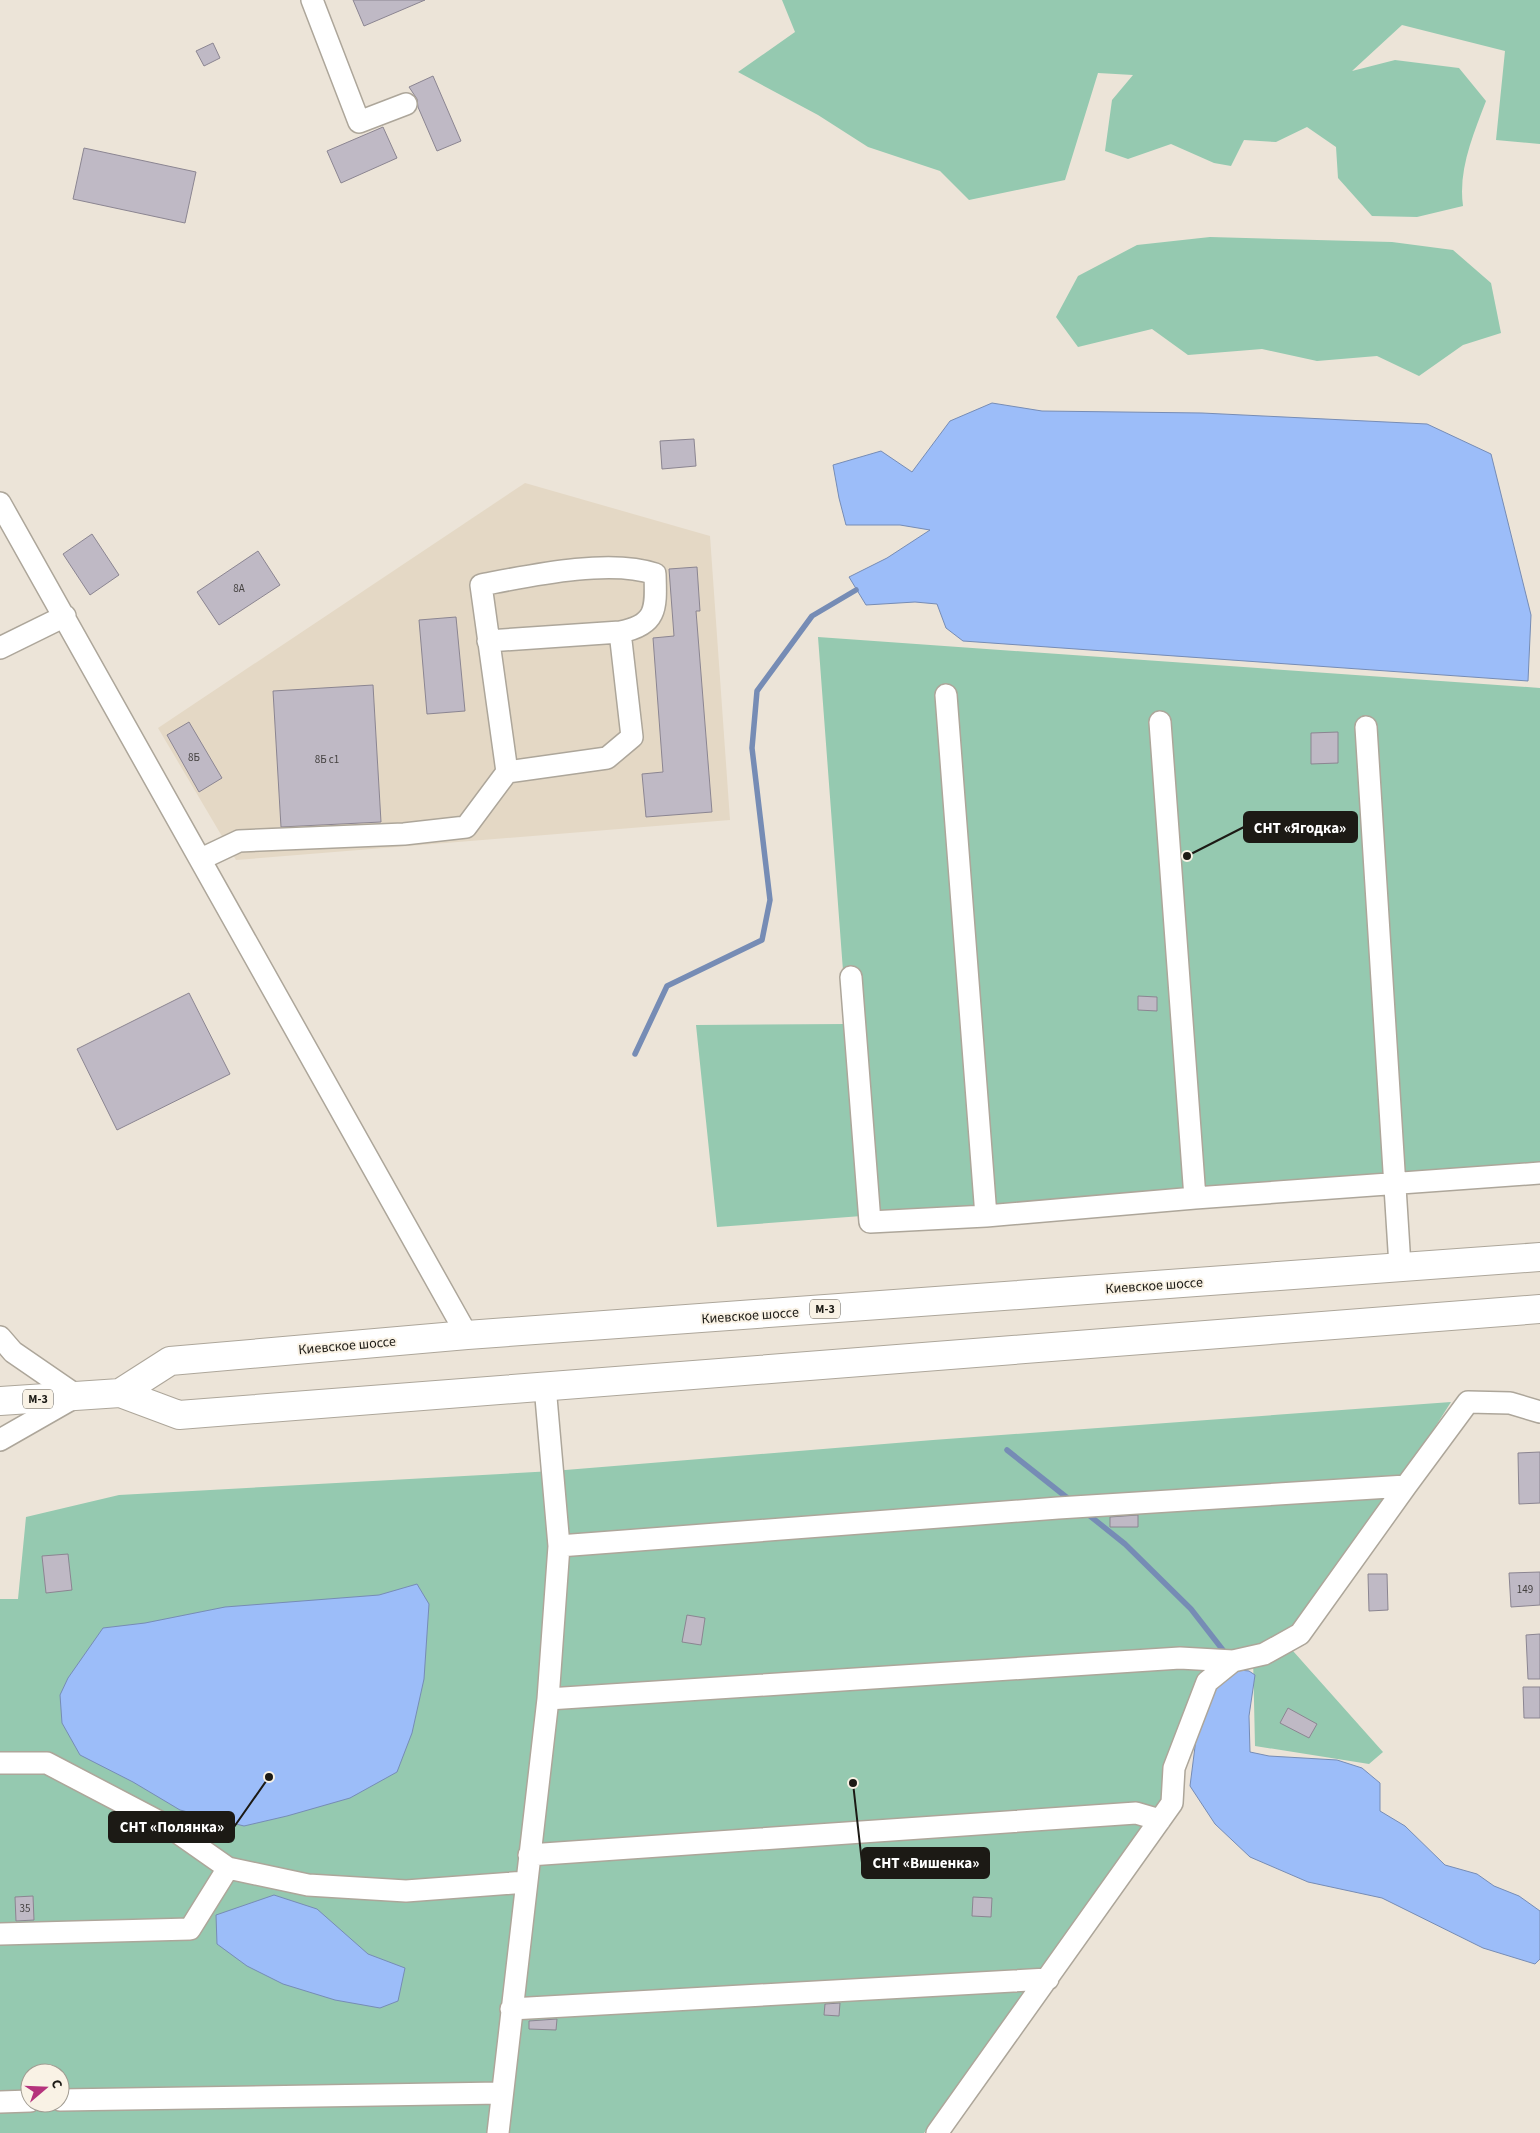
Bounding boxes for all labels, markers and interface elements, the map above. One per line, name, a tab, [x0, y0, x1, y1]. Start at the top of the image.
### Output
house number: 8А	[233, 581, 245, 596]
house number: 8Б	[188, 750, 200, 765]
house number: 8Б с1	[315, 752, 339, 767]
callout: СНТ «Ягодка»	[1244, 812, 1357, 842]
text: СНТ «Ягодка»	[1254, 818, 1346, 839]
street label: Киевское шоссе	[1105, 1273, 1204, 1299]
road number: М-3	[810, 1300, 840, 1318]
street label: Киевское шоссе	[701, 1303, 800, 1329]
street label: Киевское шоссе	[298, 1332, 397, 1360]
road number: М-3	[23, 1390, 53, 1408]
house number: 149	[1517, 1582, 1533, 1597]
callout: СНТ «Полянка»	[109, 1812, 234, 1842]
text: СНТ «Полянка»	[120, 1817, 224, 1838]
callout: СНТ «Вишенка»	[862, 1848, 989, 1878]
text: СНТ «Вишенка»	[873, 1853, 979, 1874]
house number: 35	[20, 1901, 30, 1916]
north arrow	[20, 2063, 70, 2113]
text: С	[46, 2077, 67, 2091]

